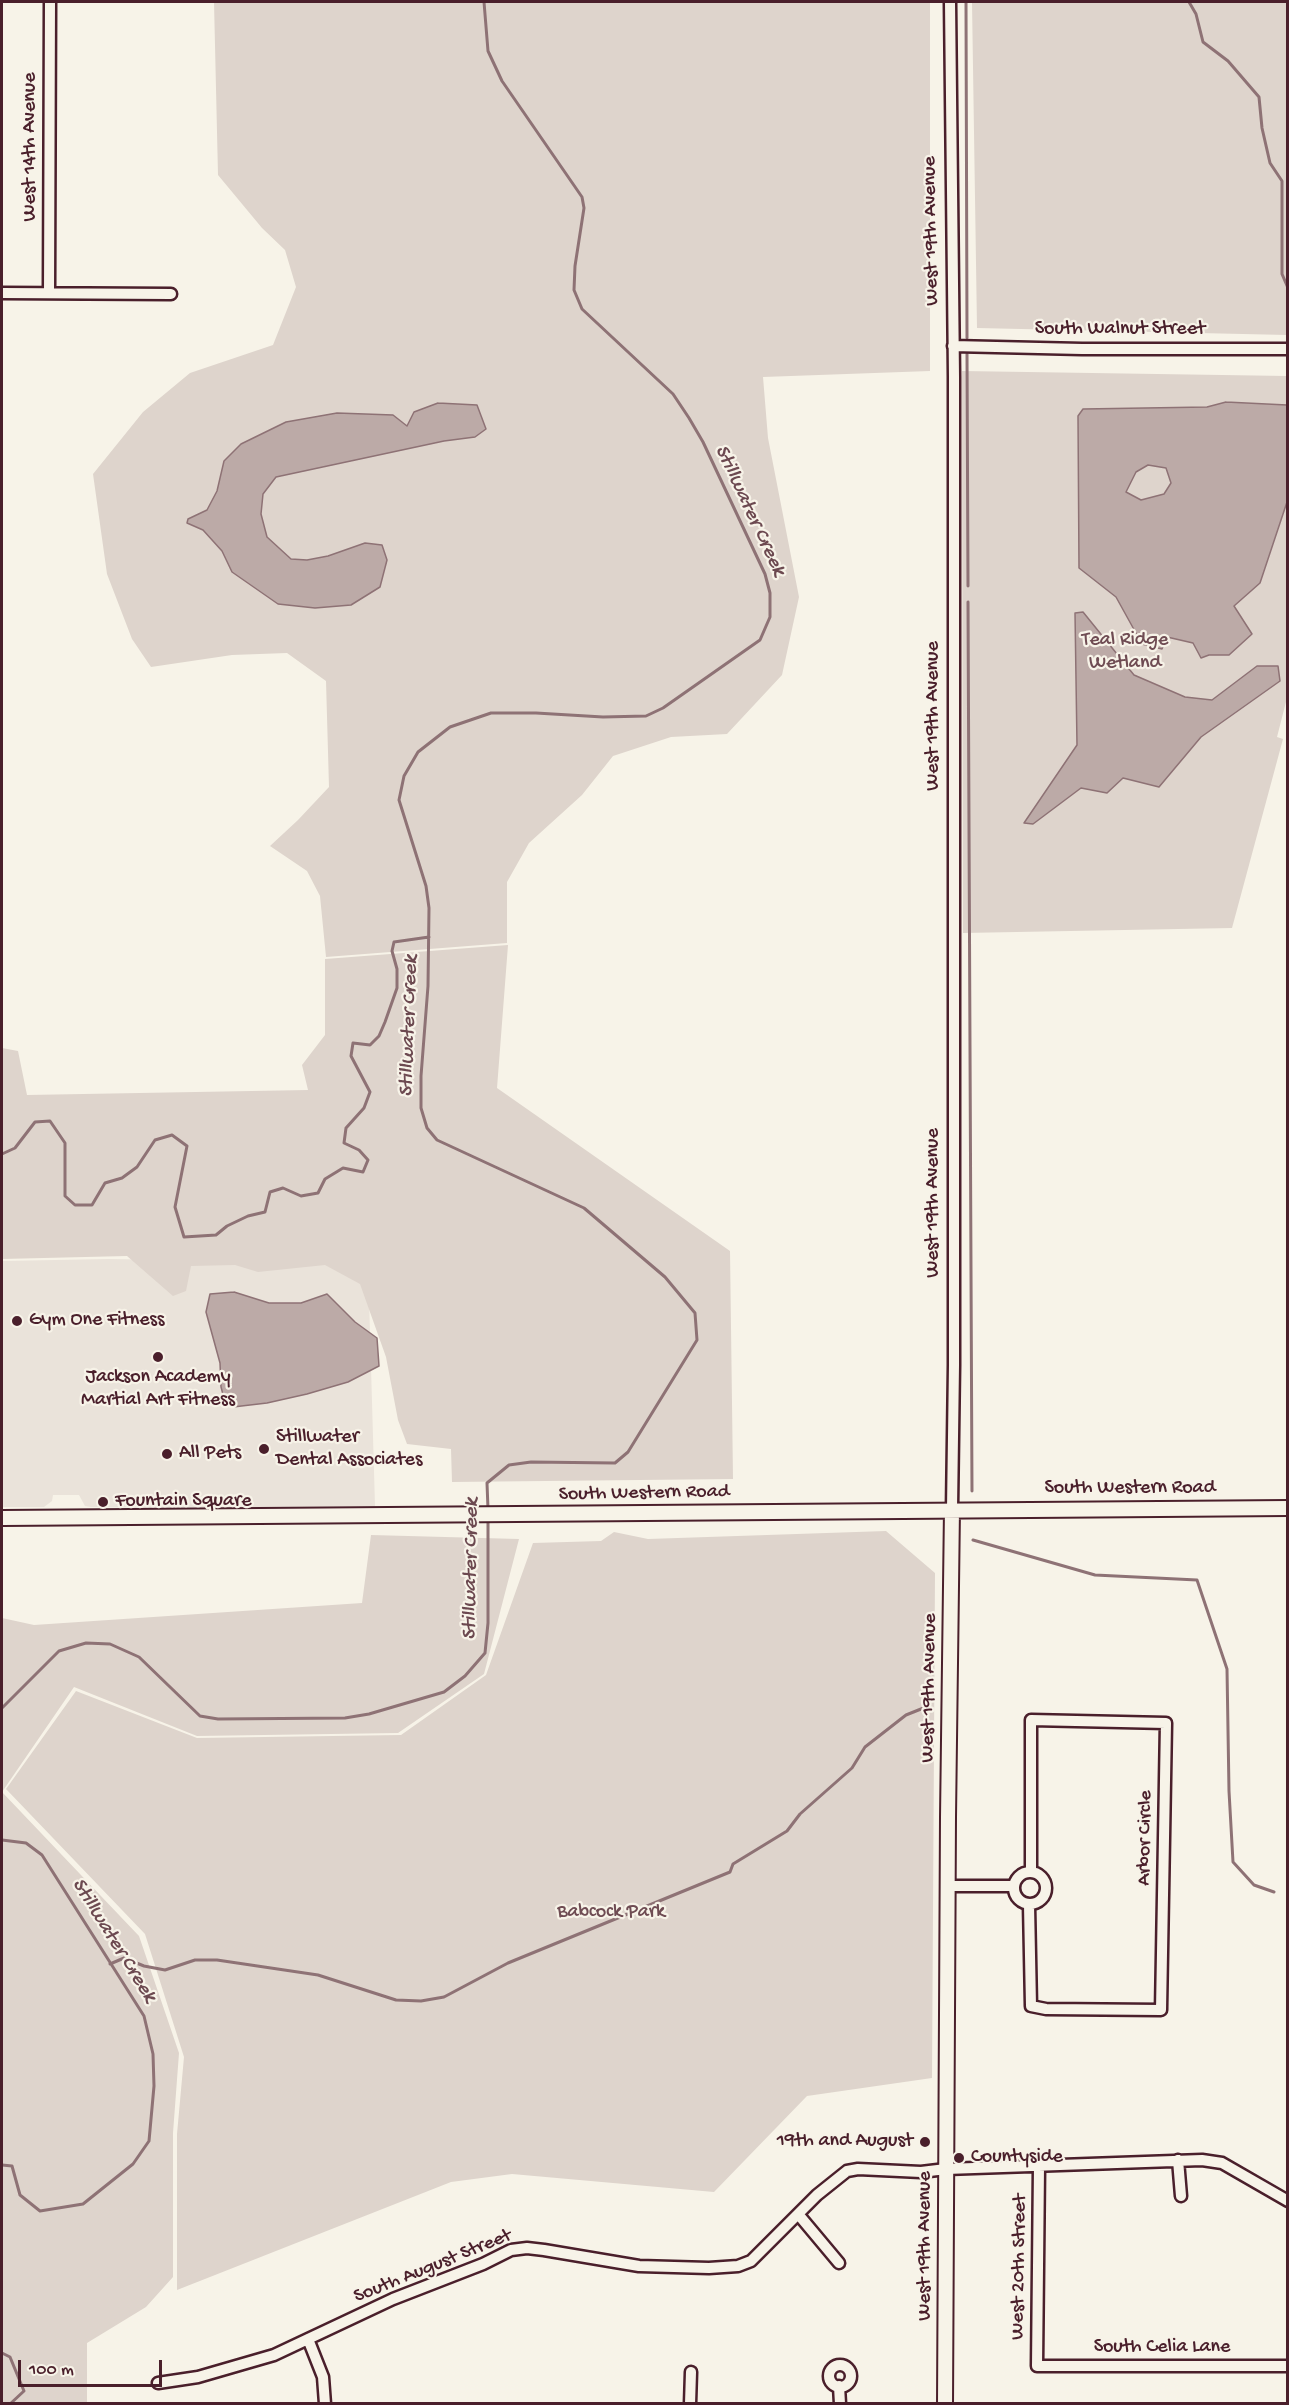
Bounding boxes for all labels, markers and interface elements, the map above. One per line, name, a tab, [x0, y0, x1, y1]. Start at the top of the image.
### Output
street label: West 14th Avenue	[19, 73, 43, 221]
street label: West 19th Avenue	[919, 156, 945, 306]
street label: South Walnut Street	[1035, 318, 1205, 342]
water label: Stillwater Creek	[708, 441, 790, 581]
park label: Teal Ridge Wetland	[1082, 629, 1168, 676]
street label: West 19th Avenue	[922, 641, 946, 791]
water label: Stillwater Creek	[395, 955, 425, 1097]
street label: West 19th Avenue	[922, 1128, 946, 1278]
place label: Gym One Fitness	[29, 1309, 164, 1333]
marker: Gym One Fitness	[10, 1314, 24, 1328]
marker: Jackson Academy Martial Art Fitness	[151, 1350, 165, 1364]
place label: Jackson Academy Martial Art Fitness	[81, 1366, 235, 1413]
place label: Stillwater Dental Associates	[276, 1426, 422, 1473]
place label: All Pets	[179, 1442, 241, 1466]
marker: Stillwater Dental Associates	[257, 1442, 271, 1456]
marker: All Pets	[160, 1447, 174, 1461]
street label: South Western Road	[1045, 1477, 1215, 1501]
street label: South Western Road	[558, 1481, 730, 1507]
place label: Fountain Square	[115, 1490, 251, 1514]
marker: Fountain Square	[96, 1495, 110, 1509]
water label: Stillwater Creek	[458, 1498, 486, 1640]
street label: West 19th Avenue	[917, 1613, 943, 1763]
street label: Arbor Circle	[1133, 1790, 1159, 1886]
water label: Stillwater Creek	[65, 1874, 161, 2008]
park label: Babcock Park	[557, 1901, 665, 1925]
place label: 19th and August	[777, 2130, 913, 2154]
marker: 19th and August	[918, 2135, 932, 2149]
place label: Countyside	[971, 2146, 1063, 2170]
marker: Countyside	[952, 2151, 966, 2165]
street label: West 19th Avenue	[914, 2171, 938, 2321]
street label: West 20th Street	[1007, 2194, 1033, 2340]
street label: South August Street	[351, 2224, 515, 2310]
street label: South Celia Lane	[1094, 2336, 1230, 2360]
scale bar	[21, 2348, 165, 2386]
text: 100 m	[29, 2360, 74, 2381]

